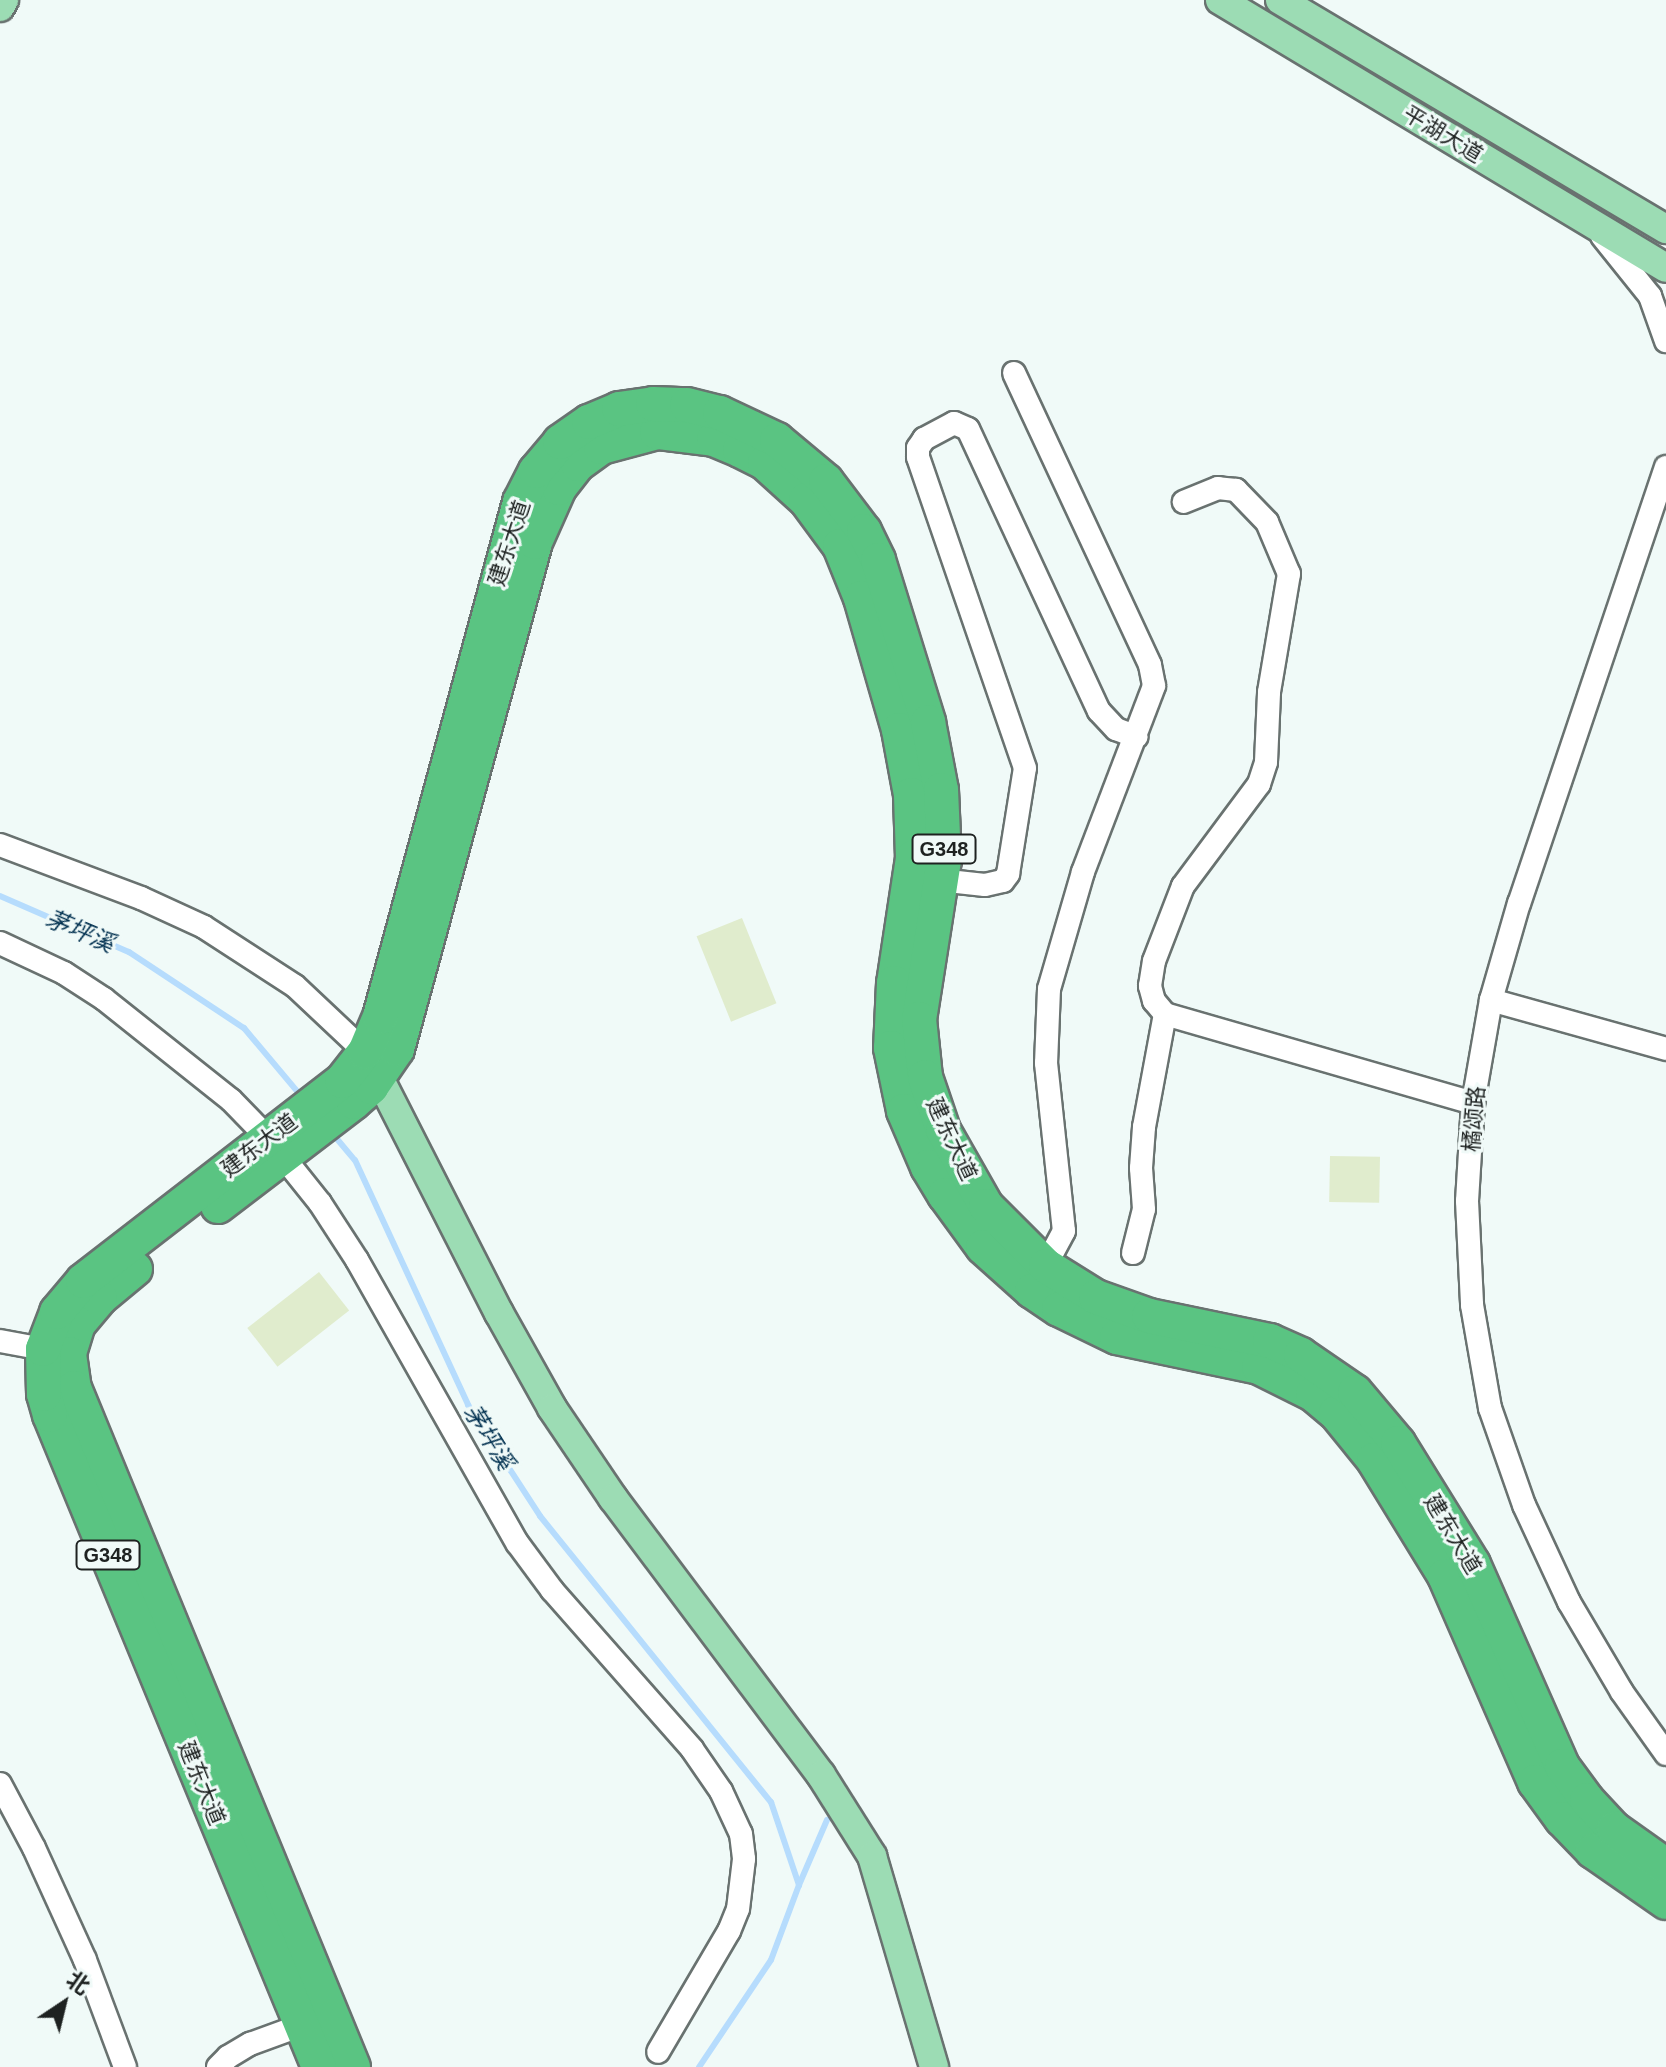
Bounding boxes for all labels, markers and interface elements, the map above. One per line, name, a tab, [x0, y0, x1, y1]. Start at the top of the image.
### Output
street label: 平湖大道	[1398, 100, 1488, 168]
street label: 建东大道	[483, 497, 535, 589]
road number: G348	[910, 833, 978, 865]
water label: 茅坪溪	[41, 904, 119, 958]
street label: 橘颂路	[1458, 1085, 1490, 1153]
street label: 建东大道	[921, 1094, 983, 1184]
street label: 建东大道	[216, 1108, 302, 1182]
water label: 茅坪溪	[458, 1399, 520, 1475]
street label: 建东大道	[1419, 1489, 1487, 1579]
road number: G348	[74, 1539, 142, 1571]
street label: 建东大道	[173, 1737, 231, 1829]
north arrow	[24, 1963, 104, 2043]
text: 北	[62, 1966, 94, 1999]

